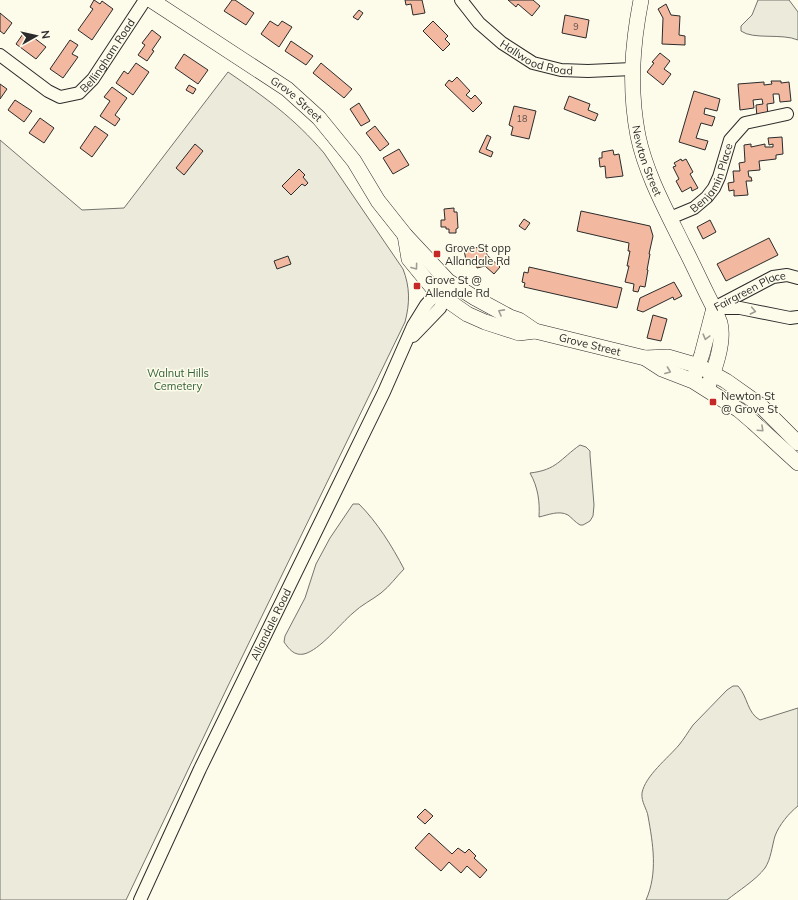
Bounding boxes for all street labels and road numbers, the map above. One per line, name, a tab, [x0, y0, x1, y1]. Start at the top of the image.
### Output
street label: Bellingham Road	[77, 16, 138, 95]
street label: Hallwood Road	[497, 37, 573, 77]
street label: Grove Street	[268, 73, 325, 125]
street label: Newton Street	[629, 124, 665, 198]
street label: Benjamin Place	[687, 142, 736, 215]
street label: Fairgreen Place	[711, 268, 787, 314]
street label: Grove Street	[557, 330, 622, 359]
street label: Allandale Road	[247, 586, 294, 663]

